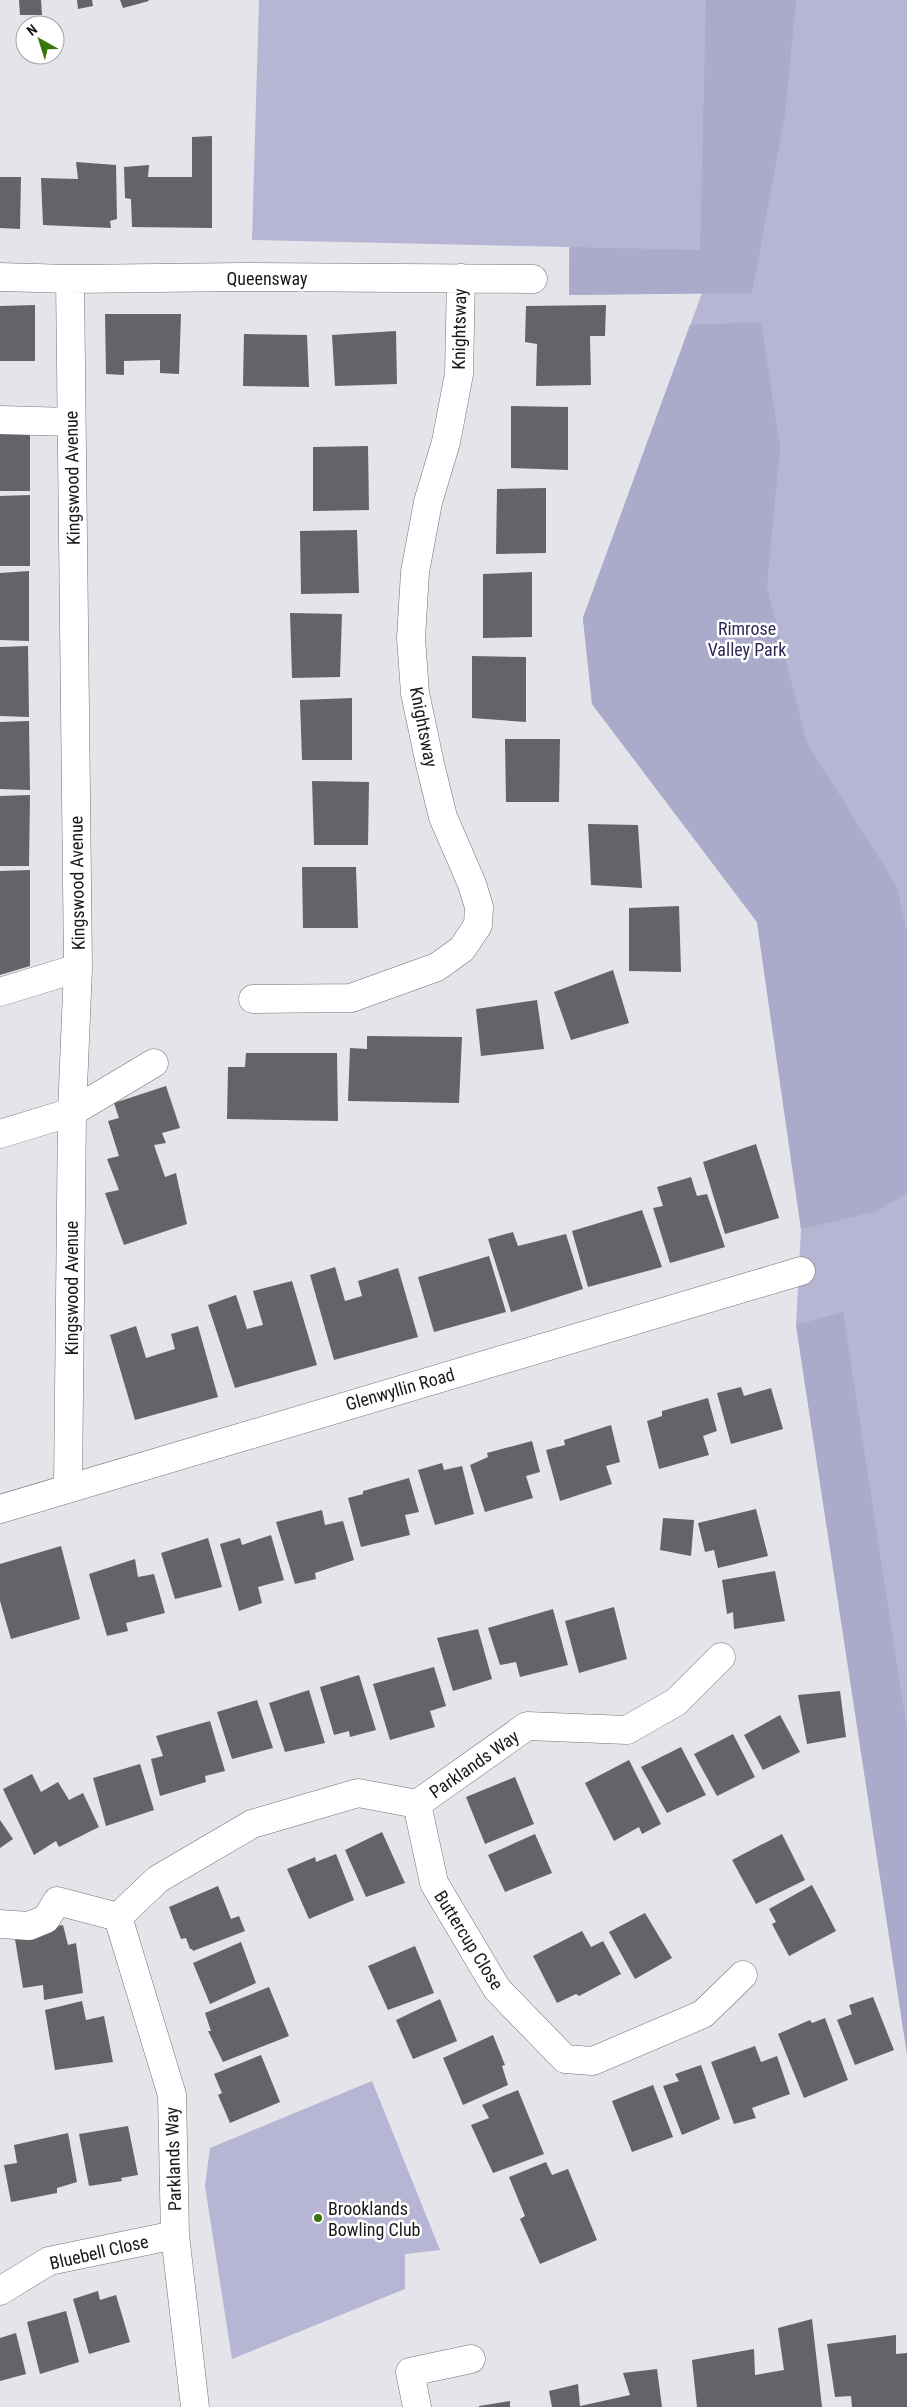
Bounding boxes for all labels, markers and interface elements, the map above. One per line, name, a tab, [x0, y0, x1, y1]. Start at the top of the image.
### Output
north arrow	[15, 15, 65, 65]
text: N	[23, 21, 40, 39]
street label: Queensway	[226, 268, 308, 289]
street label: Knightsway	[448, 288, 470, 370]
street label: Kingswood Avenue	[60, 411, 84, 545]
park label: Rimrose Valley Park	[708, 618, 786, 660]
street label: Knightsway	[406, 685, 442, 769]
street label: Kingswood Avenue	[65, 816, 89, 950]
street label: Kingswood Avenue	[61, 1221, 82, 1355]
street label: Glenwyllin Road	[343, 1363, 457, 1415]
street label: Parklands Way	[425, 1725, 523, 1802]
street label: Buttercup Close	[430, 1887, 508, 1993]
street label: Parklands Way	[161, 2106, 185, 2211]
place label: Brooklands Bowling Club	[328, 2198, 421, 2240]
marker: Brooklands Bowling Club	[312, 2212, 324, 2224]
street label: Bluebell Close	[48, 2230, 150, 2274]

